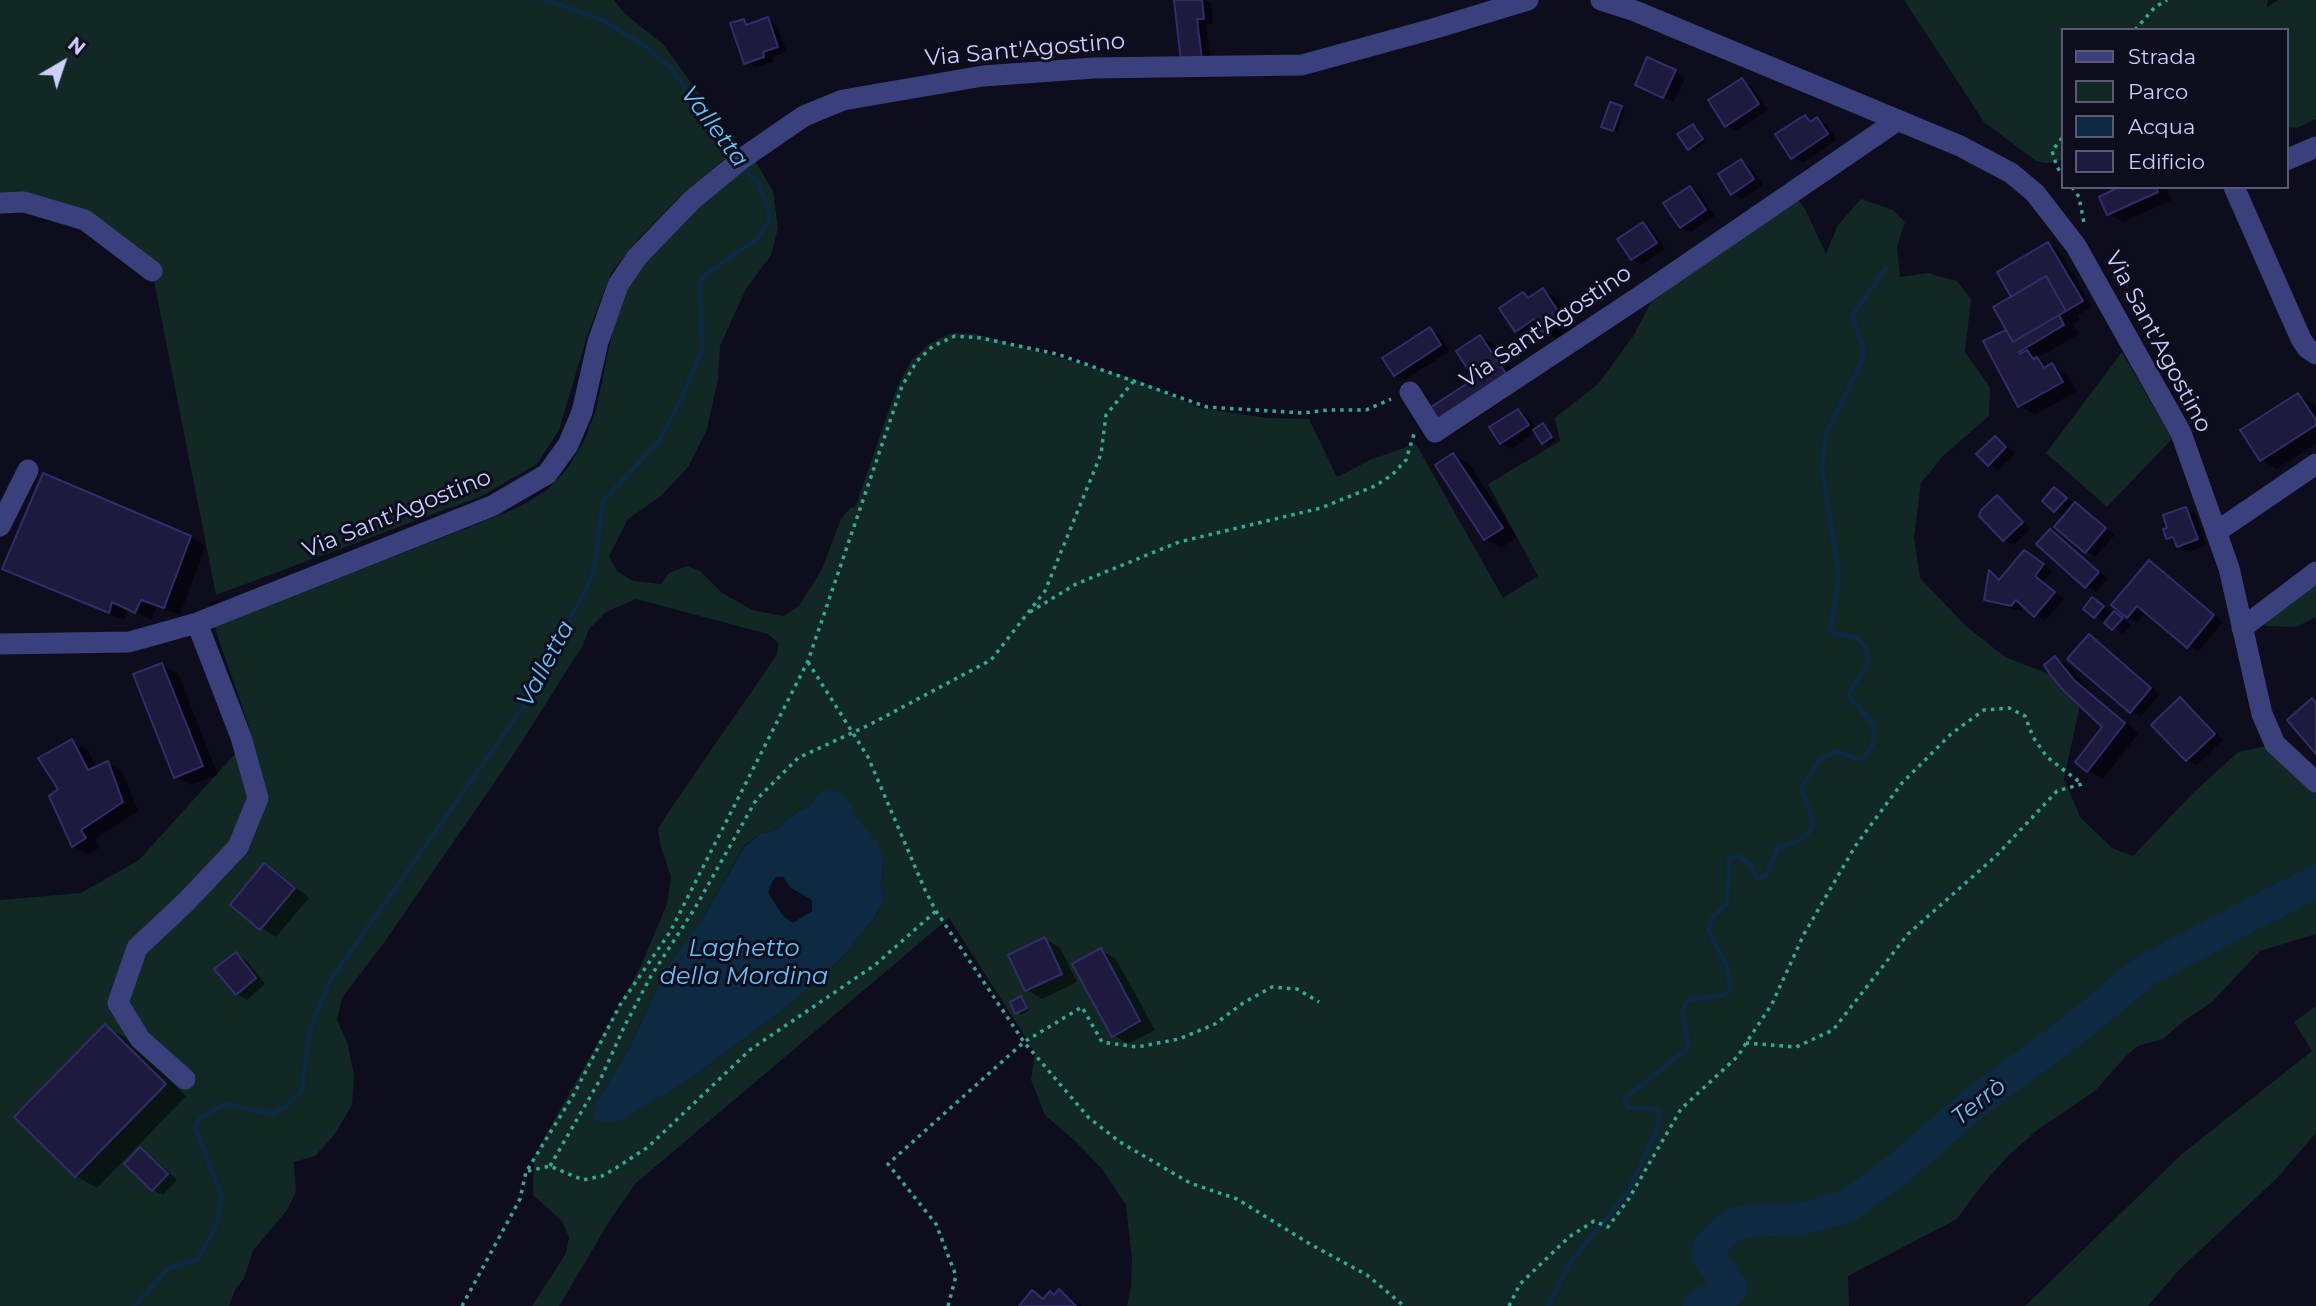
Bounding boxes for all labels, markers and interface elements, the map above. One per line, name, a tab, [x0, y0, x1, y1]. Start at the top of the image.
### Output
street label: Via Sant'Agostino	[924, 27, 1126, 73]
north arrow	[28, 28, 98, 98]
legend	[2060, 28, 2288, 189]
text: N	[63, 33, 90, 60]
text: Strada	[2128, 44, 2196, 69]
text: Parco	[2128, 79, 2188, 104]
water label: Valletta	[674, 81, 754, 173]
text: Acqua	[2128, 114, 2195, 139]
text: Edificio	[2128, 149, 2205, 174]
street label: Via Sant'Agostino	[2099, 247, 2217, 437]
street label: Via Sant'Agostino	[1455, 259, 1637, 395]
street label: Via Sant'Agostino	[299, 464, 495, 564]
water label: Valletta	[511, 616, 581, 712]
water label: Laghetto della Mordina	[660, 935, 828, 991]
water label: Terrò	[1946, 1072, 2012, 1132]

